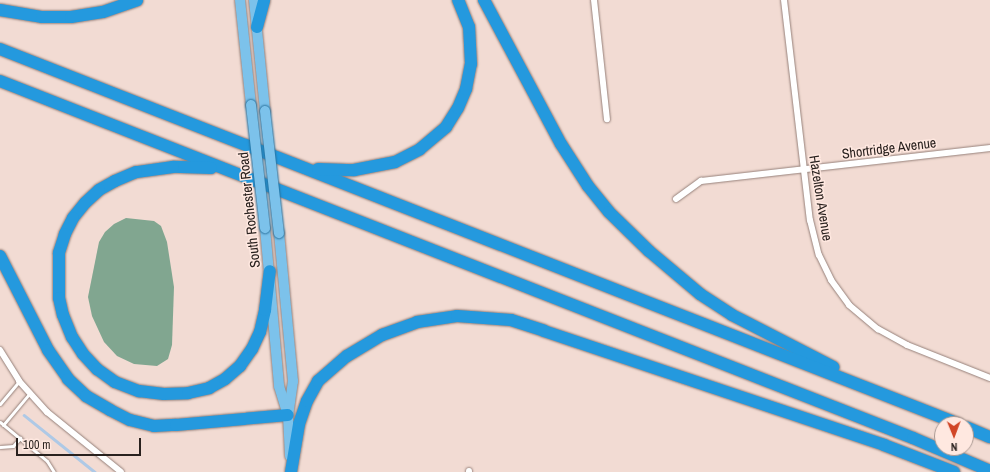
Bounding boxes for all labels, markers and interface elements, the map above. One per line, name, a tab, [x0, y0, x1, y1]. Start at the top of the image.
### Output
street label: Shortridge Avenue	[841, 134, 937, 162]
street label: South Rochester Road	[235, 151, 263, 269]
street label: Hazelton Avenue	[806, 154, 836, 242]
north arrow	[934, 416, 974, 456]
scale bar	[18, 430, 143, 456]
text: 100 m	[23, 437, 50, 453]
text: N	[951, 440, 958, 454]

